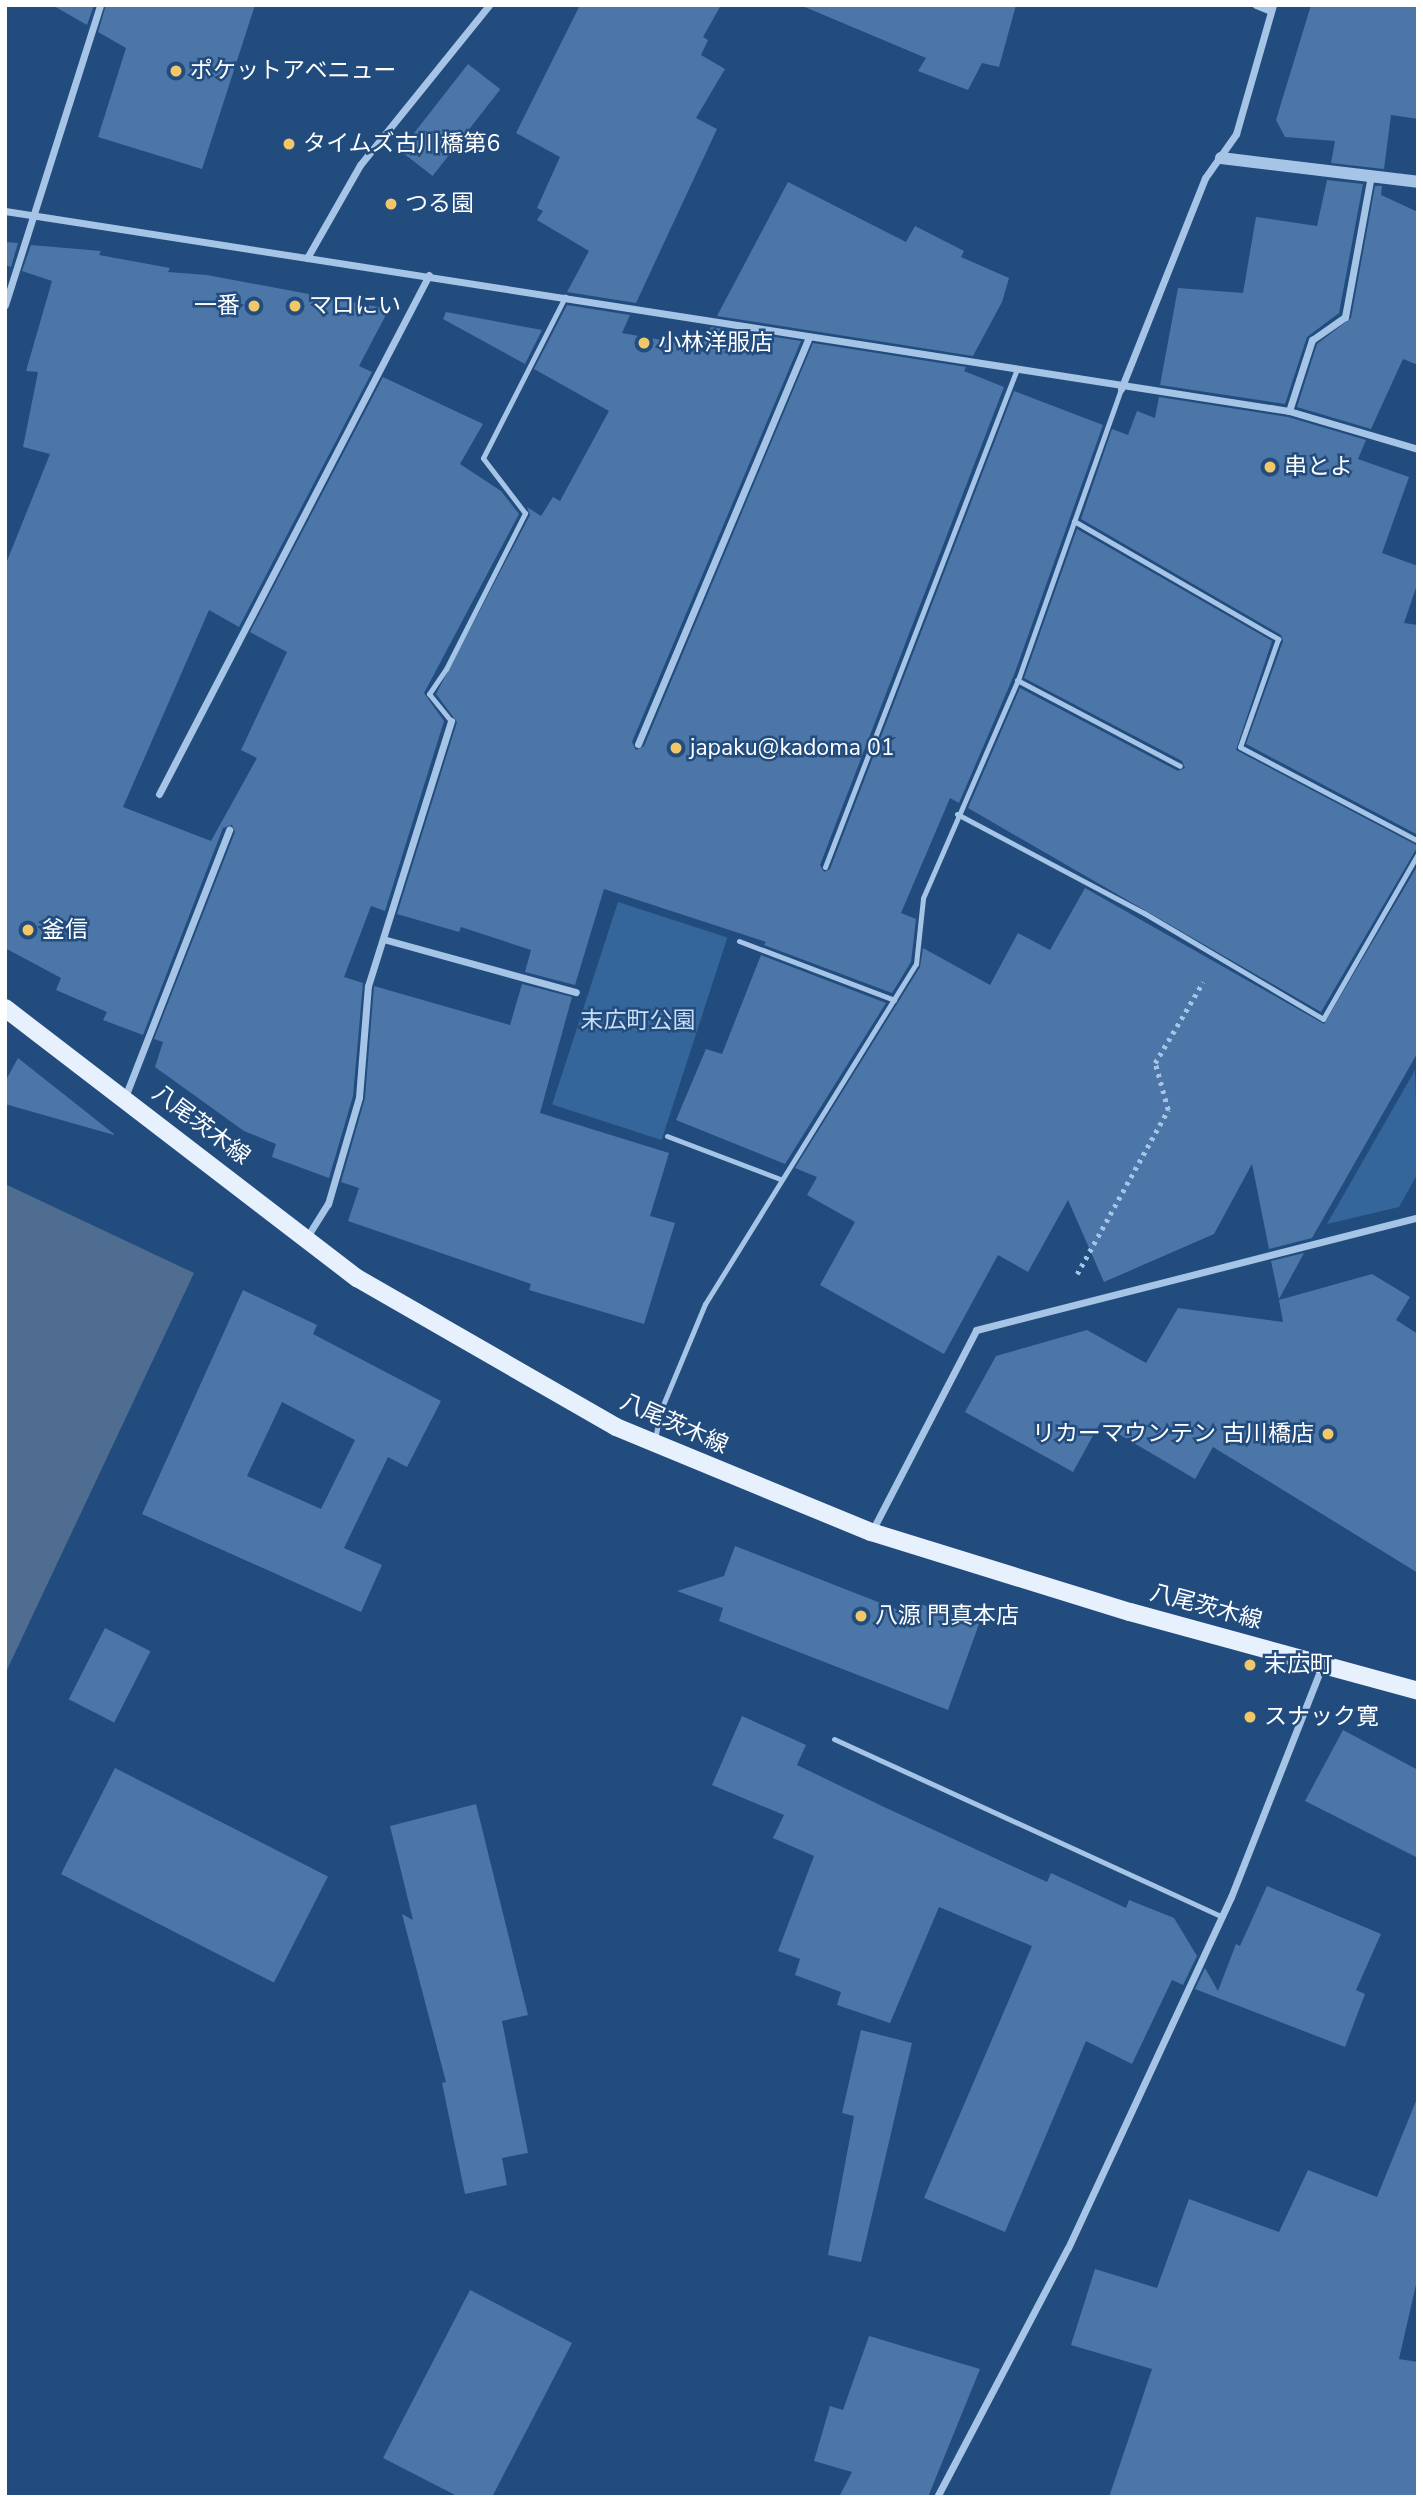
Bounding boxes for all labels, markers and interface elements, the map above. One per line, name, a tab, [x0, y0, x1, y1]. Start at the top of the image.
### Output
place label: ポケットアベニュー	[190, 57, 397, 85]
marker: ポケットアベニュー	[168, 63, 184, 79]
place label: タイムズ古川橋第6	[303, 130, 501, 158]
marker: タイムズ古川橋第6	[281, 136, 297, 152]
place label: つる園	[405, 190, 474, 218]
marker: つる園	[383, 196, 399, 212]
place label: 一番	[194, 292, 240, 320]
place label: マロにい	[309, 292, 401, 320]
marker: 一番	[246, 298, 262, 314]
marker: マロにい	[287, 298, 303, 314]
place label: 小林洋服店	[658, 329, 773, 357]
marker: 小林洋服店	[636, 335, 652, 351]
place label: 串とよ	[1284, 453, 1353, 481]
marker: 串とよ	[1262, 459, 1278, 475]
place label: japaku@kadoma 01	[690, 734, 895, 762]
marker: japaku@kadoma 01	[668, 740, 684, 756]
place label: 釜信	[42, 916, 88, 944]
marker: 釜信	[20, 922, 36, 938]
park label: 末広町公園	[581, 1007, 695, 1035]
street label: 八尾茨木線	[147, 1079, 255, 1171]
street label: 八尾茨木線	[616, 1388, 732, 1460]
place label: リカーマウンテン 古川橋店	[1032, 1420, 1314, 1448]
marker: リカーマウンテン 古川橋店	[1320, 1426, 1336, 1442]
street label: 八尾茨木線	[1147, 1579, 1265, 1635]
place label: 八源 門真本店	[875, 1602, 1019, 1630]
marker: 八源 門真本店	[853, 1608, 869, 1624]
place label: 末広町	[1264, 1651, 1333, 1679]
marker: 末広町	[1242, 1657, 1258, 1673]
place label: スナック寛	[1264, 1703, 1379, 1731]
marker: スナック寛	[1242, 1709, 1258, 1725]

